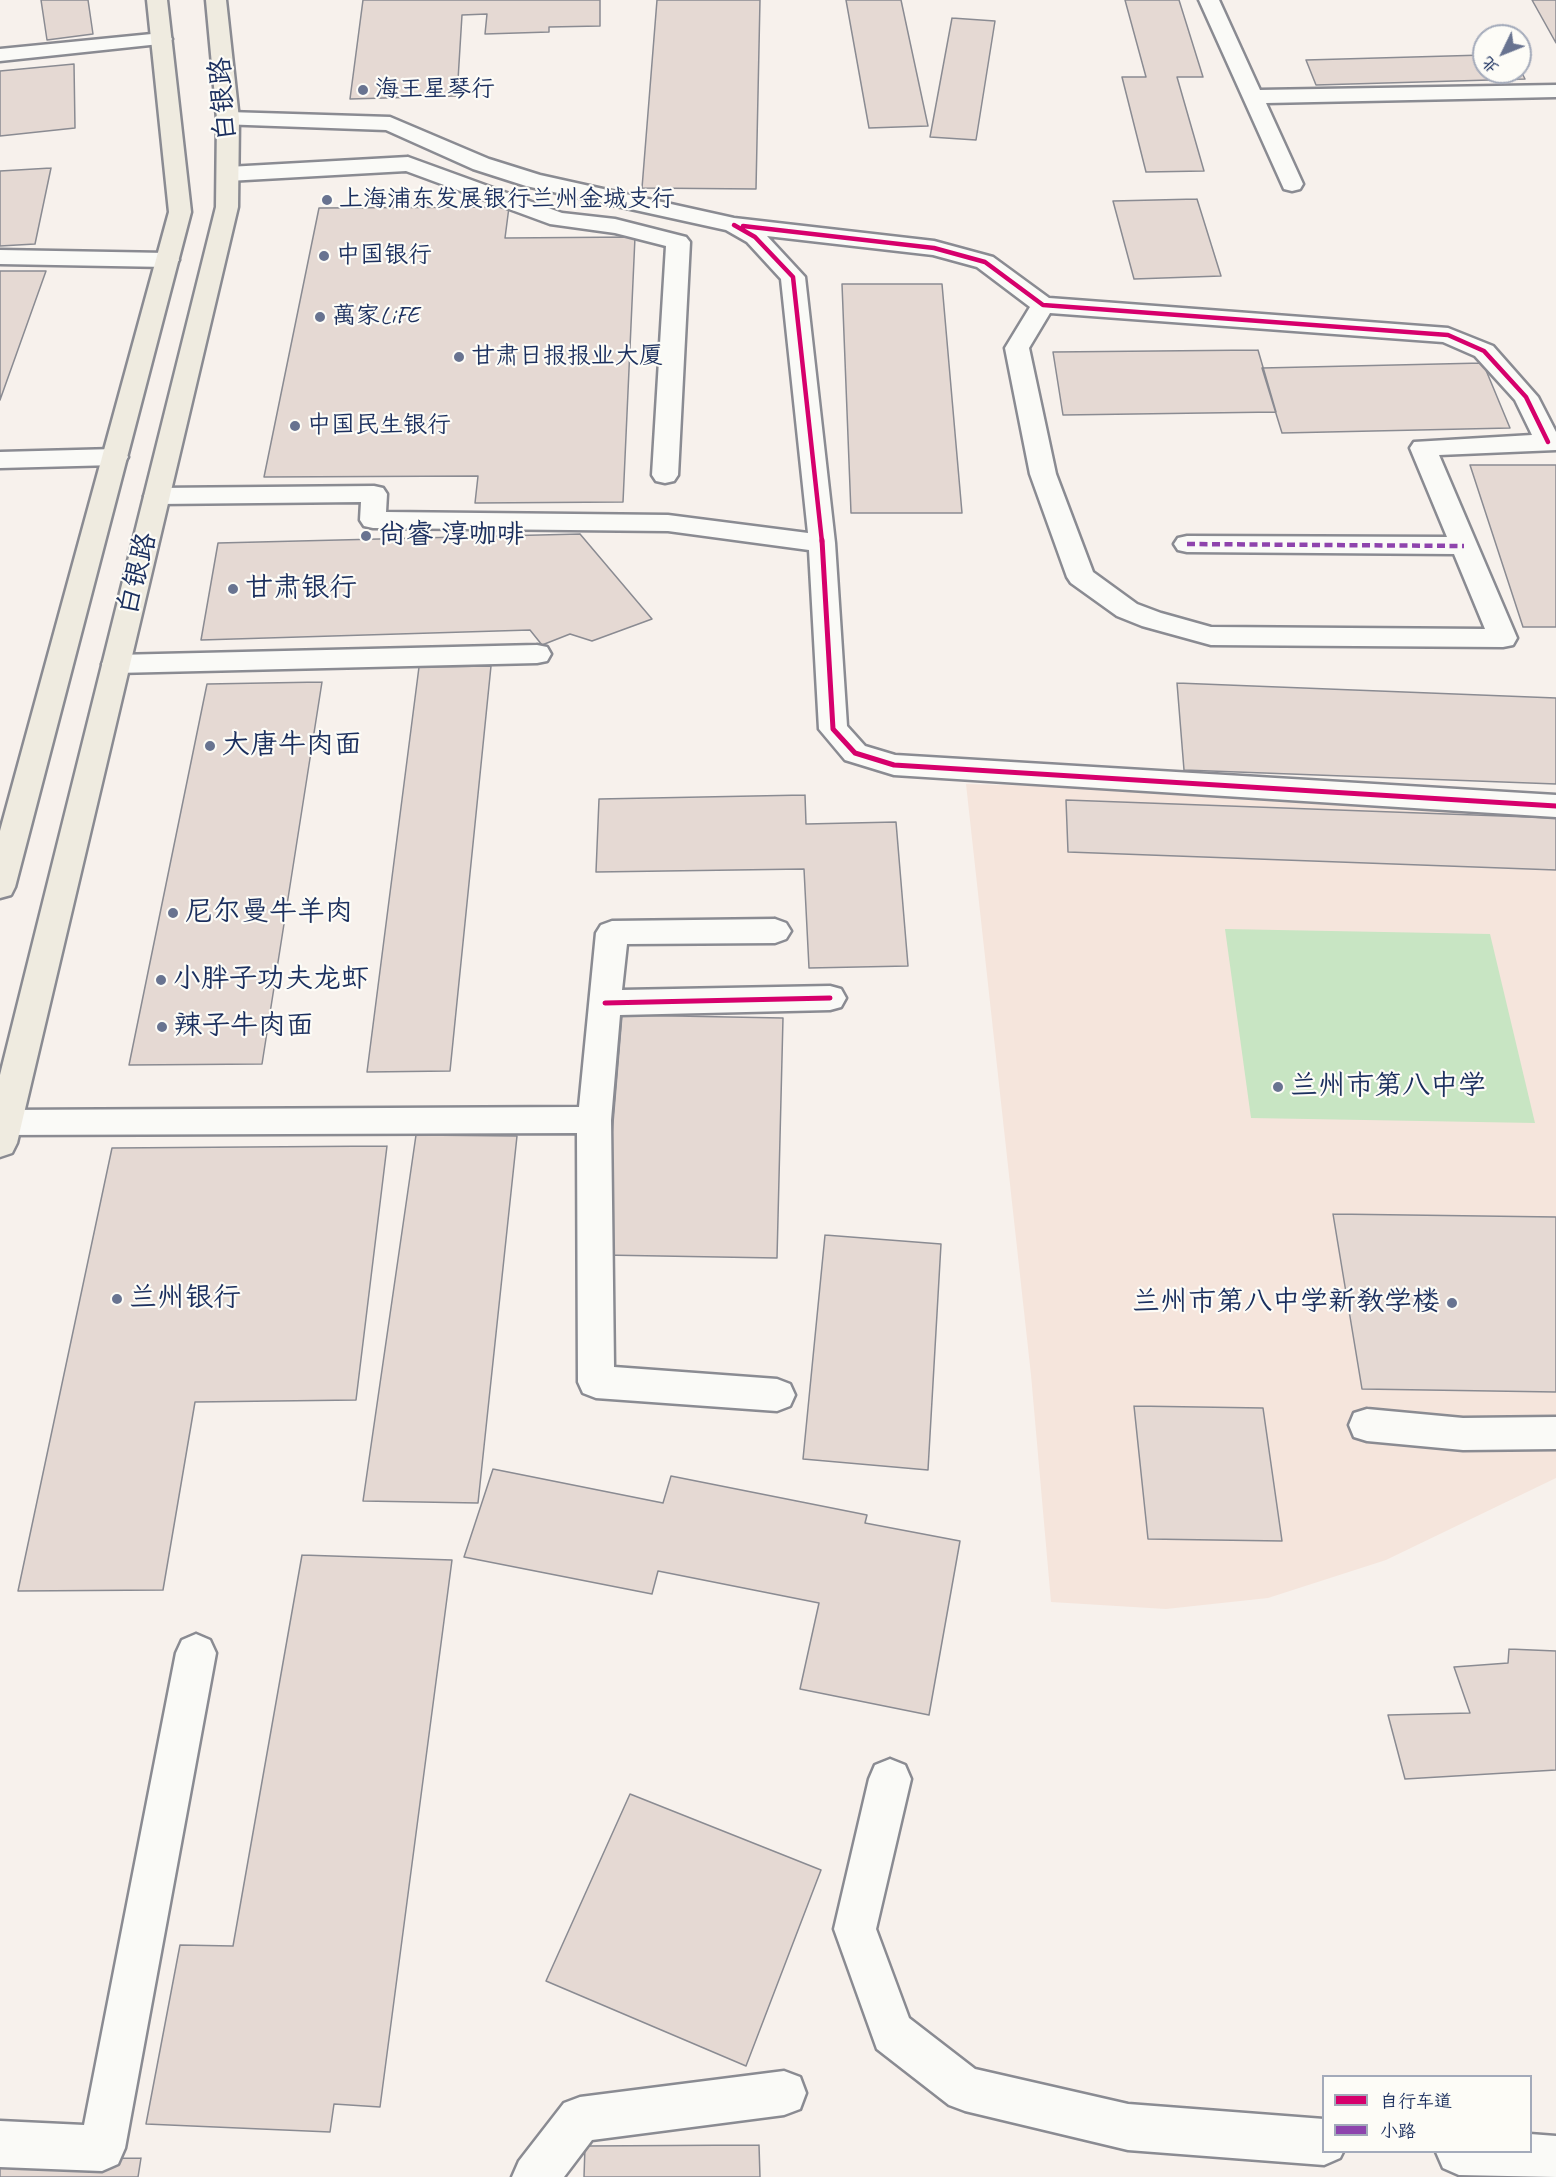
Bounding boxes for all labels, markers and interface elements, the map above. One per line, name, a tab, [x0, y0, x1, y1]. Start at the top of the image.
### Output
north arrow	[1472, 24, 1532, 84]
text: 北	[1478, 52, 1503, 78]
street label: 白银路	[204, 56, 244, 142]
place label: 海王星琴行	[375, 76, 495, 104]
marker: 海王星琴行	[356, 83, 370, 97]
place label: 上海浦东发展银行兰州金城支行	[339, 186, 675, 214]
marker: 上海浦东发展银行兰州金城支行	[320, 193, 334, 207]
place label: 中国银行	[336, 242, 432, 270]
marker: 中国银行	[317, 249, 331, 263]
place label: 萬家LiFE	[332, 303, 419, 331]
marker: 萬家LiFE	[313, 310, 327, 324]
place label: 甘肃日报报业大厦	[471, 343, 663, 371]
marker: 甘肃日报报业大厦	[452, 350, 466, 364]
place label: 中国民生银行	[307, 412, 451, 440]
marker: 中国民生银行	[288, 419, 302, 433]
place label: 尚睿 淳咖啡	[378, 519, 525, 553]
street label: 白银路	[112, 529, 164, 619]
marker: 尚睿 淳咖啡	[359, 529, 373, 543]
place label: 甘肃银行	[245, 572, 357, 606]
marker: 甘肃银行	[226, 582, 240, 596]
place label: 大唐牛肉面	[222, 729, 362, 763]
marker: 大唐牛肉面	[203, 739, 217, 753]
place label: 尼尔曼牛羊肉	[185, 896, 353, 930]
marker: 尼尔曼牛羊肉	[166, 906, 180, 920]
place label: 小胖子功夫龙虾	[173, 963, 369, 997]
marker: 小胖子功夫龙虾	[154, 973, 168, 987]
place label: 辣子牛肉面	[174, 1010, 314, 1044]
marker: 辣子牛肉面	[155, 1020, 169, 1034]
place label: 兰州市第八中学	[1290, 1070, 1486, 1104]
marker: 兰州市第八中学	[1271, 1080, 1285, 1094]
place label: 兰州银行	[129, 1282, 241, 1316]
place label: 兰州市第八中学新教学楼	[1132, 1286, 1440, 1320]
marker: 兰州银行	[110, 1292, 124, 1306]
marker: 兰州市第八中学新教学楼	[1445, 1296, 1459, 1310]
legend	[1322, 2075, 1532, 2153]
text: 自行车道	[1380, 2090, 1452, 2112]
text: 小路	[1380, 2120, 1416, 2142]

